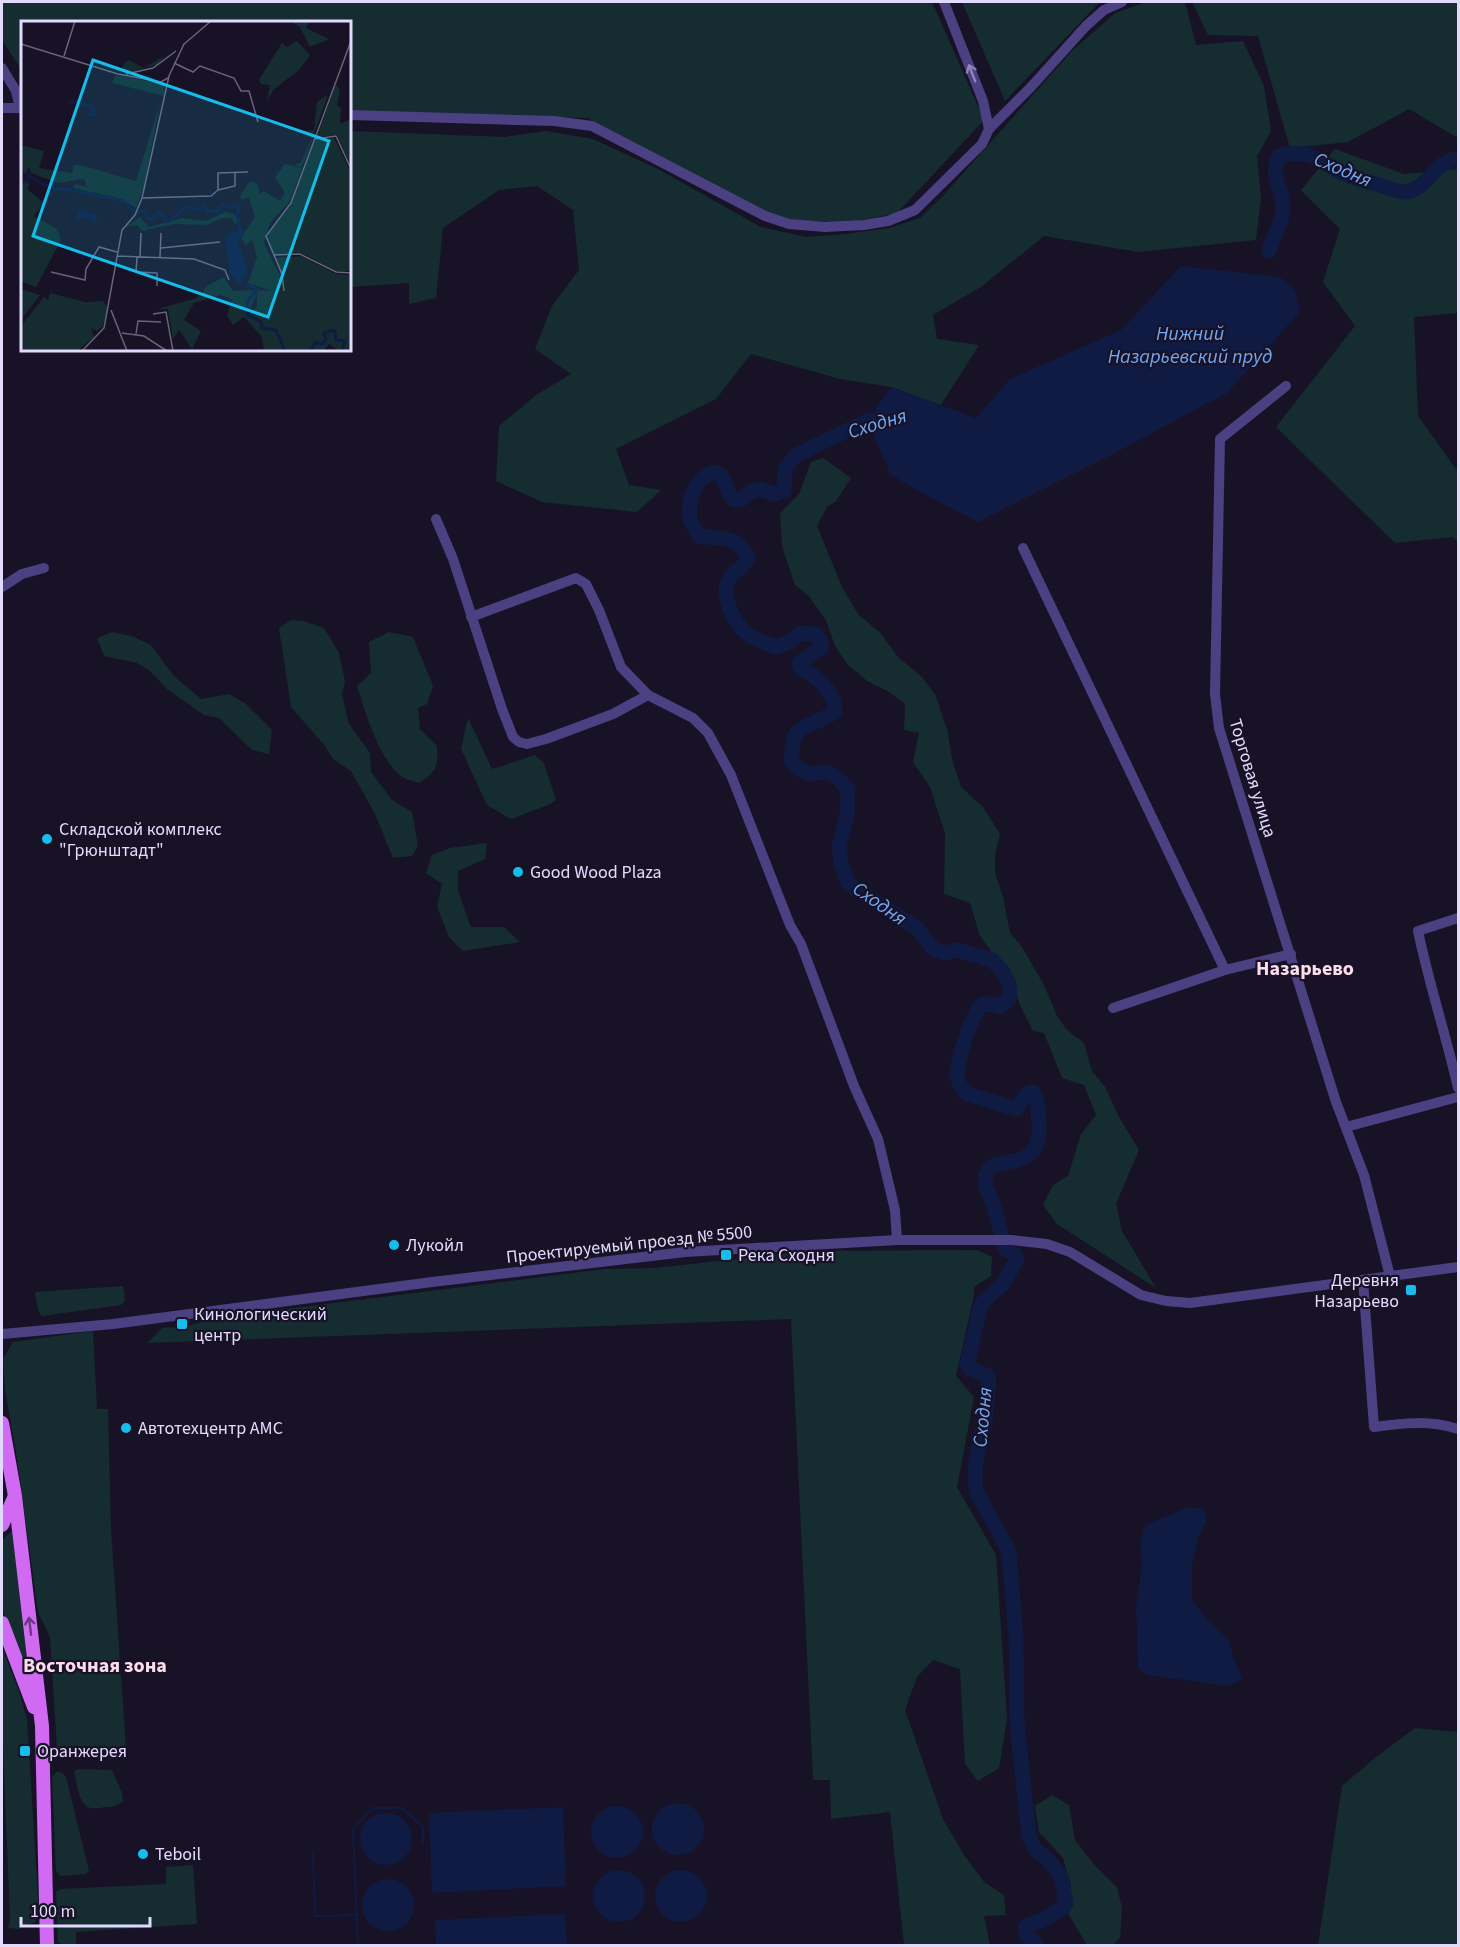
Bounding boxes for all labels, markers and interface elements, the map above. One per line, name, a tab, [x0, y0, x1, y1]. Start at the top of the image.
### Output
inset map	[21, 21, 351, 351]
one-way arrow	[966, 64, 977, 83]
water label: Сходня	[1309, 145, 1376, 195]
water label: Нижний Назарьевский пруд	[1108, 320, 1272, 371]
water label: Сходня	[844, 402, 910, 446]
street label: Торговая улица	[1223, 716, 1282, 841]
place label: Складской комплекс "Грюнштадт"	[59, 817, 222, 863]
marker: Складской комплекс "Грюнштадт"	[40, 832, 54, 846]
place label: Good Wood Plaza	[530, 860, 662, 885]
marker: Good Wood Plaza	[511, 865, 525, 879]
water label: Сходня	[847, 875, 912, 933]
district label: Назарьево	[1256, 955, 1354, 983]
street label: Проектируемый проезд № 5500	[505, 1219, 753, 1270]
place label: Лукойл	[406, 1233, 464, 1258]
marker: Лукойл	[387, 1238, 401, 1252]
place label: Река Сходня	[738, 1243, 835, 1268]
marker: Река Сходня	[719, 1248, 733, 1262]
place label: Деревня Назарьево	[1314, 1268, 1399, 1314]
marker: Деревня Назарьево	[1404, 1283, 1418, 1297]
place label: Кинологический центр	[194, 1302, 327, 1348]
marker: Кинологический центр	[175, 1317, 189, 1331]
water label: Сходня	[966, 1386, 1000, 1448]
place label: Автотехцентр АМС	[138, 1416, 283, 1441]
marker: Автотехцентр АМС	[119, 1421, 133, 1435]
one-way arrow	[24, 1616, 35, 1636]
district label: Восточная зона	[23, 1652, 167, 1680]
place label: Оранжерея	[37, 1739, 127, 1764]
marker: Оранжерея	[18, 1744, 32, 1758]
place label: Teboil	[155, 1842, 201, 1867]
marker: Teboil	[136, 1847, 150, 1861]
scale bar	[21, 1890, 150, 1928]
text: 100 m	[30, 1899, 75, 1924]

